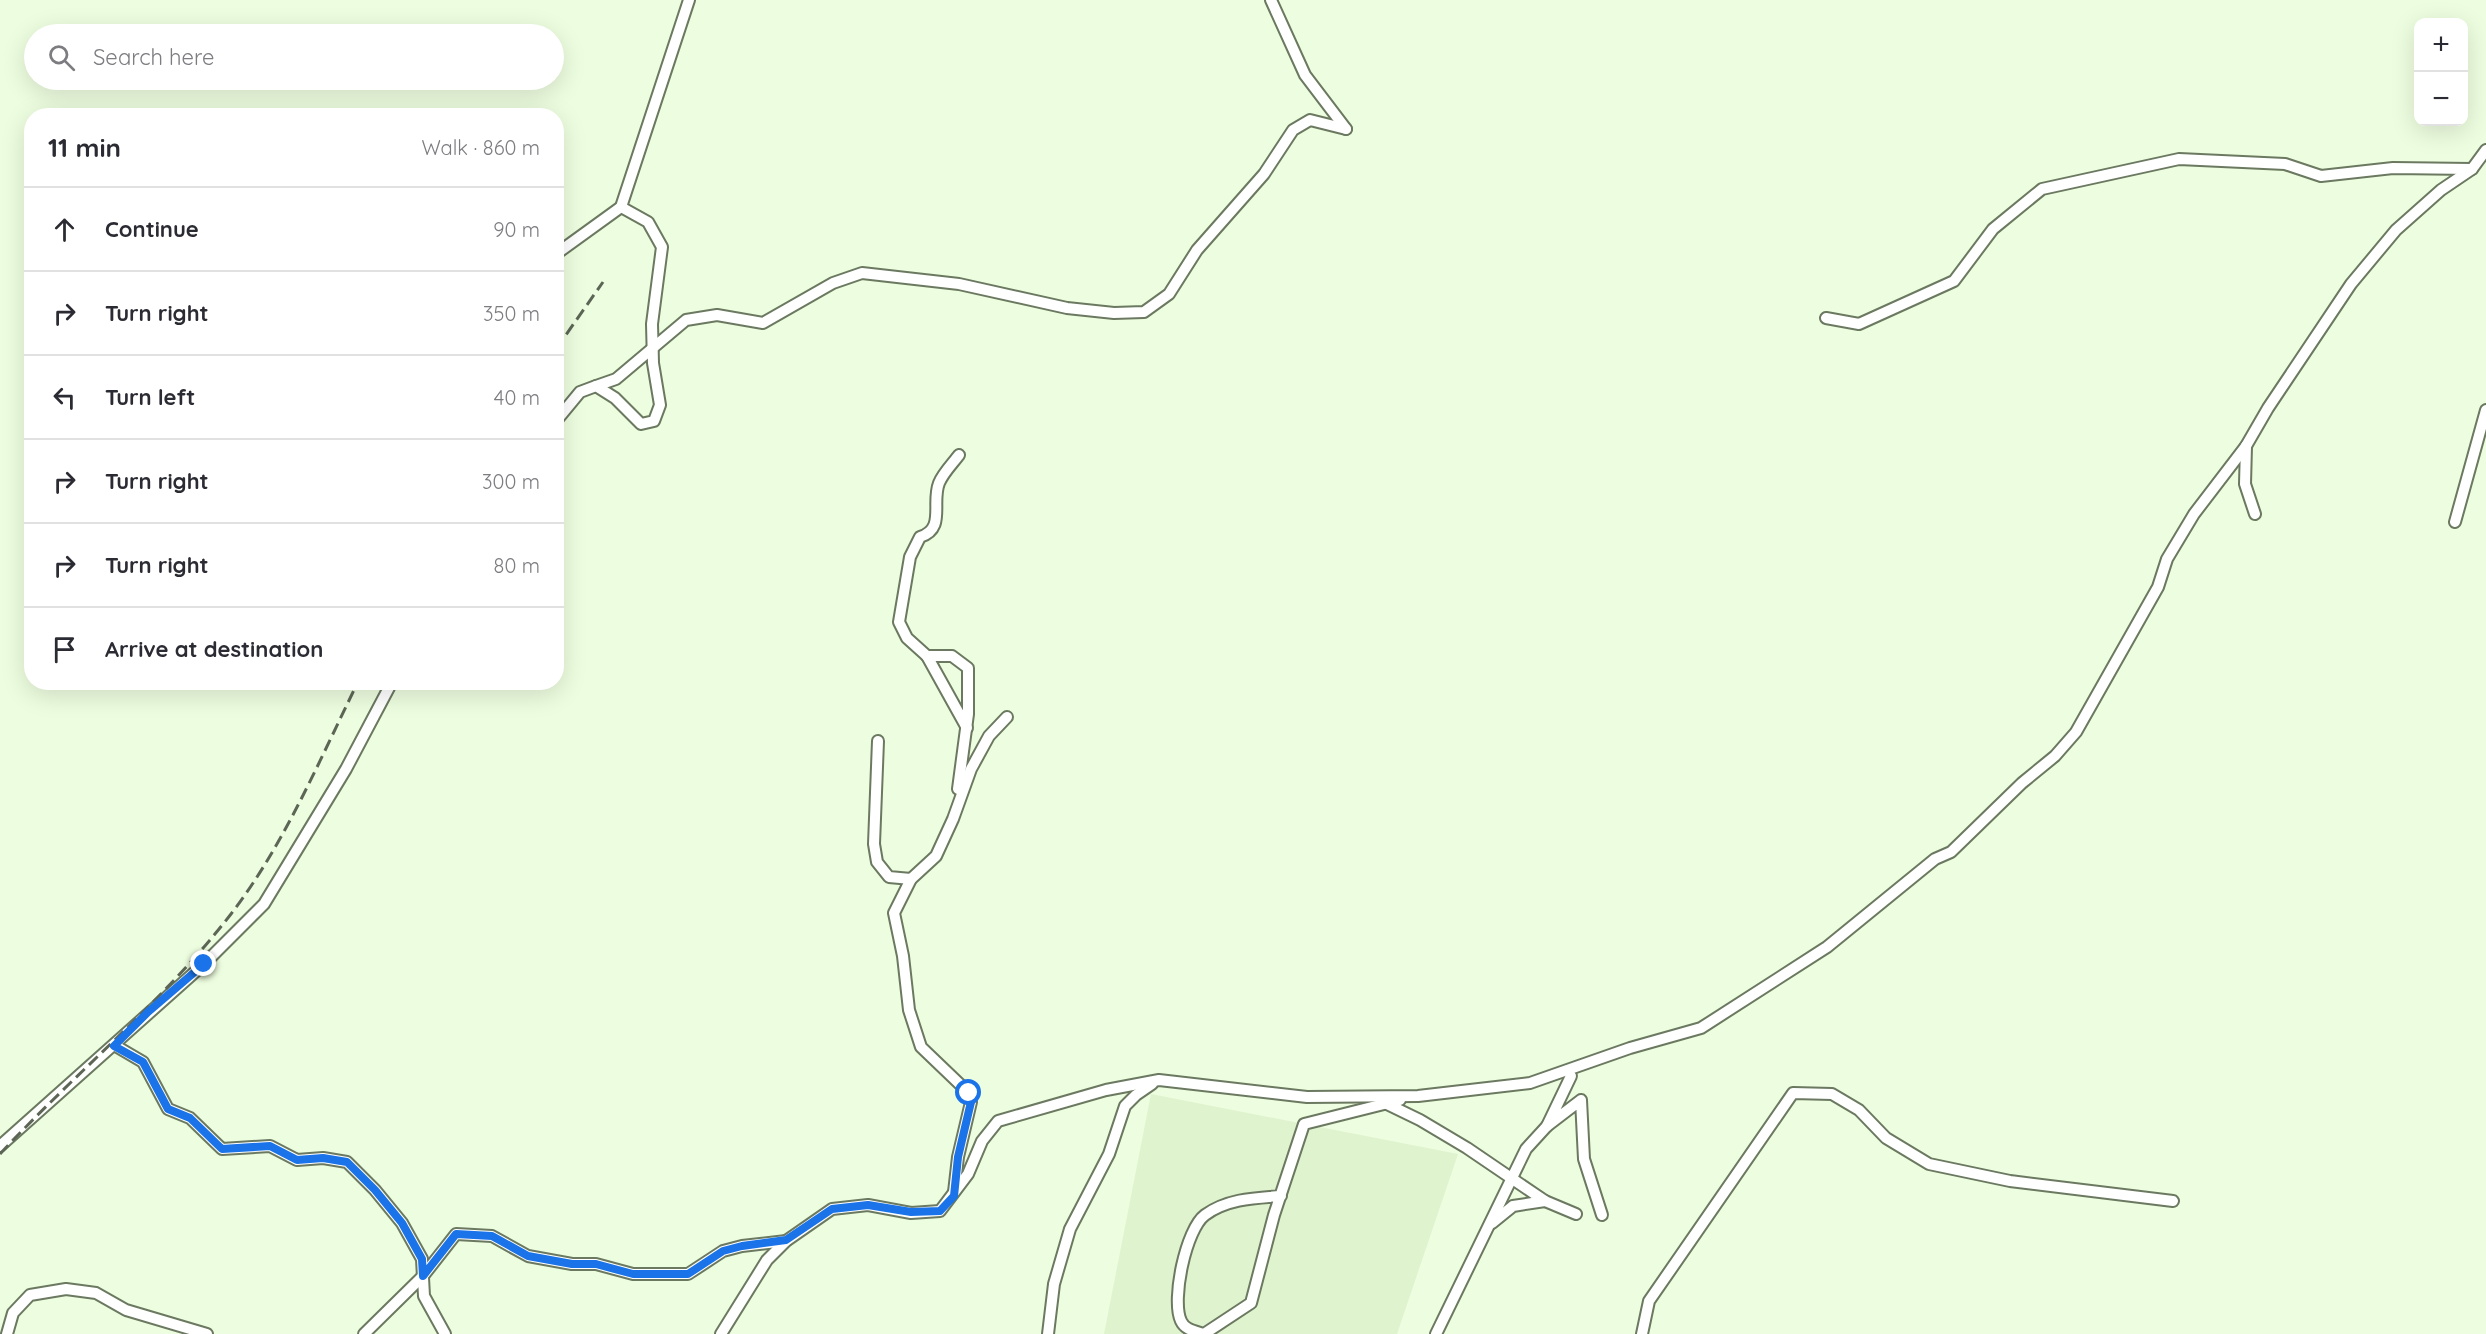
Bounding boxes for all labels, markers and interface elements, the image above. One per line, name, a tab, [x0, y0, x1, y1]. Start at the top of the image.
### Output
map controls	[2414, 18, 2468, 126]
button: +	[2414, 18, 2468, 72]
search box	[24, 24, 564, 90]
icon: search	[45, 41, 78, 74]
text: Search here	[93, 43, 214, 71]
button: −	[2414, 72, 2468, 126]
text: 11 min	[48, 131, 121, 164]
text: Walk · 860 m	[421, 135, 540, 160]
icon: ahead	[48, 213, 81, 246]
text: Continue	[105, 215, 199, 243]
text: 90 m	[493, 217, 540, 242]
icon: right	[48, 297, 81, 330]
text: Turn right	[105, 299, 209, 327]
text: 350 m	[483, 301, 540, 326]
icon: left	[48, 381, 81, 414]
text: Turn left	[105, 383, 195, 411]
text: 40 m	[494, 385, 540, 410]
icon: right	[48, 465, 81, 498]
text: Turn right	[105, 467, 209, 495]
text: 300 m	[482, 469, 540, 494]
icon: right	[48, 549, 81, 582]
text: Turn right	[105, 551, 209, 579]
text: 80 m	[494, 553, 540, 578]
icon: arrive	[48, 633, 81, 666]
text: Arrive at destination	[105, 635, 323, 663]
route end	[190, 950, 216, 976]
route start	[955, 1079, 981, 1105]

